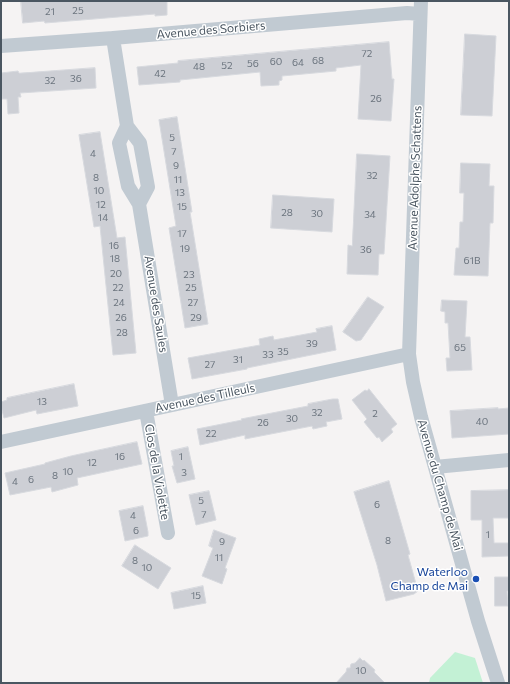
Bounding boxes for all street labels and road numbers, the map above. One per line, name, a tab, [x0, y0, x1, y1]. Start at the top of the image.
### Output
street label: Avenue des Sorbiers	[156, 18, 266, 42]
street label: Avenue Adolphe Schattens	[405, 105, 425, 251]
street label: Avenue des Saules	[141, 254, 171, 354]
street label: Avenue des Tilleuls	[154, 380, 256, 416]
street label: Avenue du Champ de Mai	[414, 418, 466, 552]
street label: Clos de la Violette	[141, 423, 173, 521]

